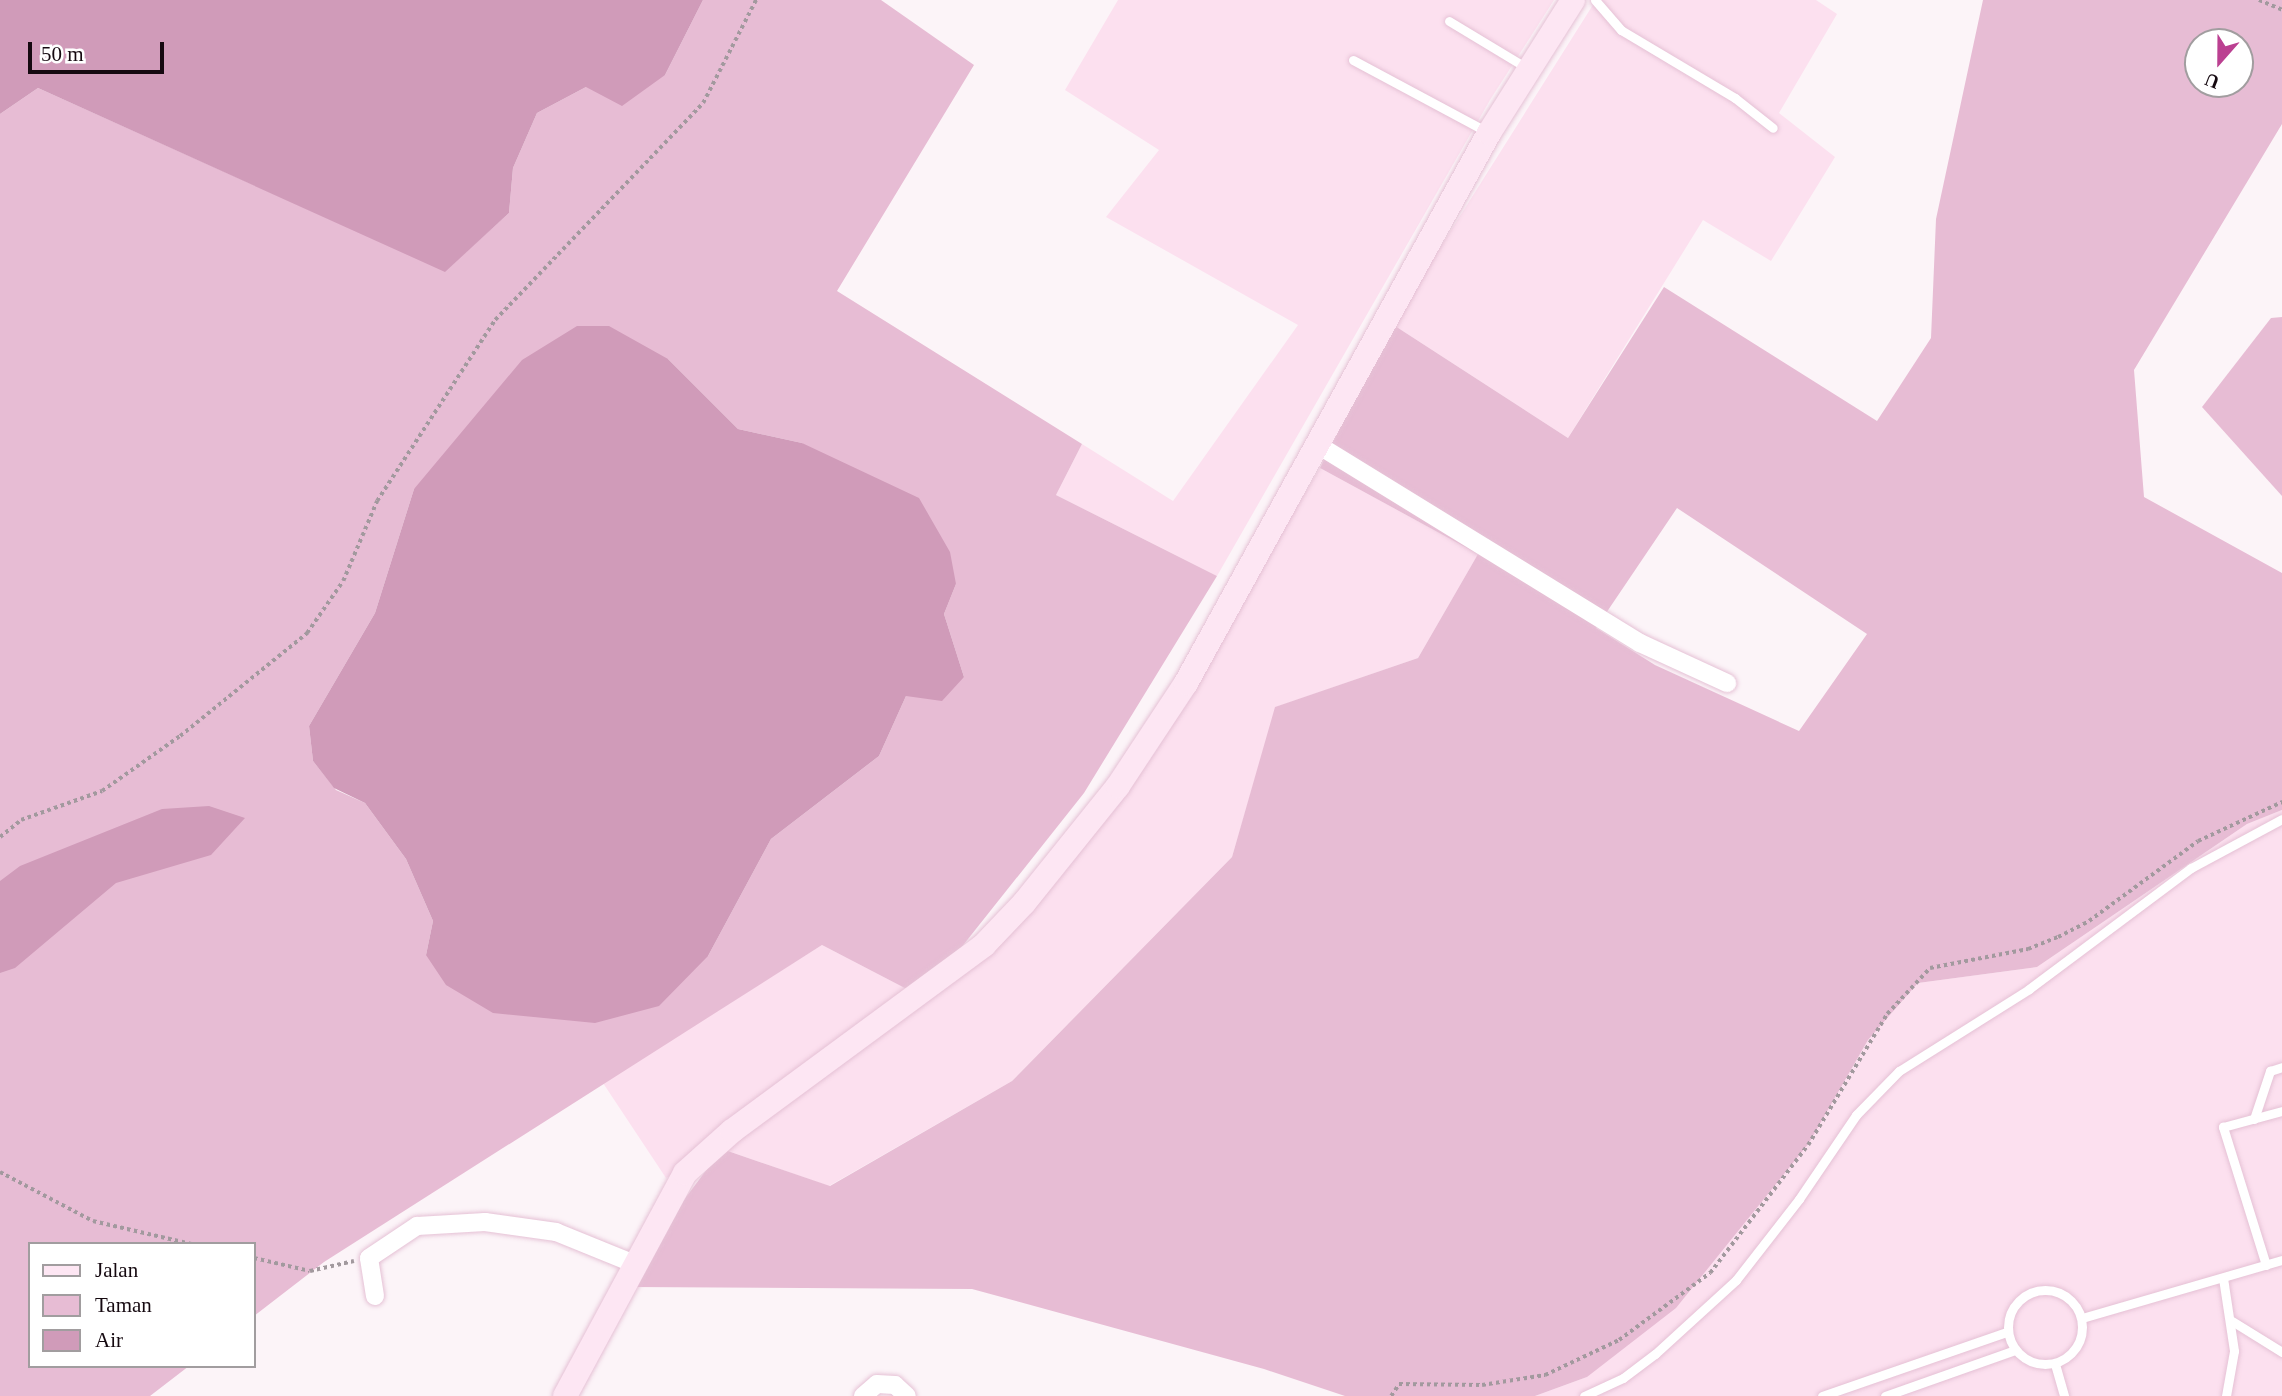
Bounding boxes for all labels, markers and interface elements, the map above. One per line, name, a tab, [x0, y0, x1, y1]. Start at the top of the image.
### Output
scale bar	[32, 28, 168, 72]
north arrow	[2184, 28, 2254, 98]
text: 50 m	[41, 42, 84, 66]
text: U	[2202, 69, 2222, 93]
legend	[28, 1242, 256, 1368]
text: Jalan	[95, 1258, 138, 1282]
text: Taman	[95, 1293, 152, 1317]
text: Air	[95, 1328, 123, 1352]

